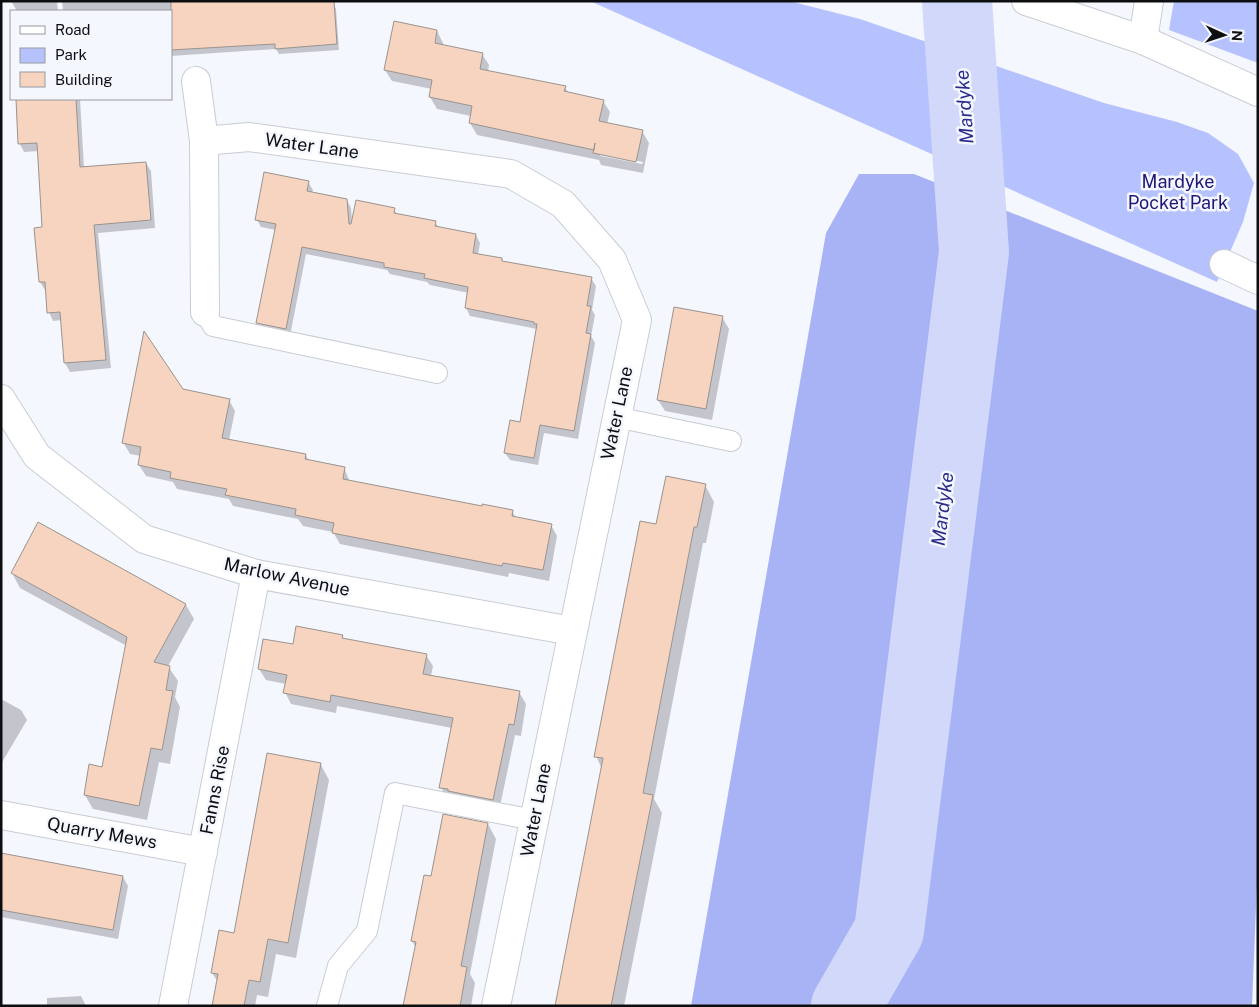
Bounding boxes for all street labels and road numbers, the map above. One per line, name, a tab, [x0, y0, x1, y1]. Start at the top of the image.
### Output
street label: Water Lane	[264, 128, 361, 163]
street label: Water Lane	[596, 364, 637, 462]
street label: Marlow Avenue	[222, 553, 352, 600]
street label: Fanns Rise	[196, 744, 233, 836]
street label: Water Lane	[516, 761, 555, 859]
street label: Quarry Mews	[46, 813, 159, 852]

